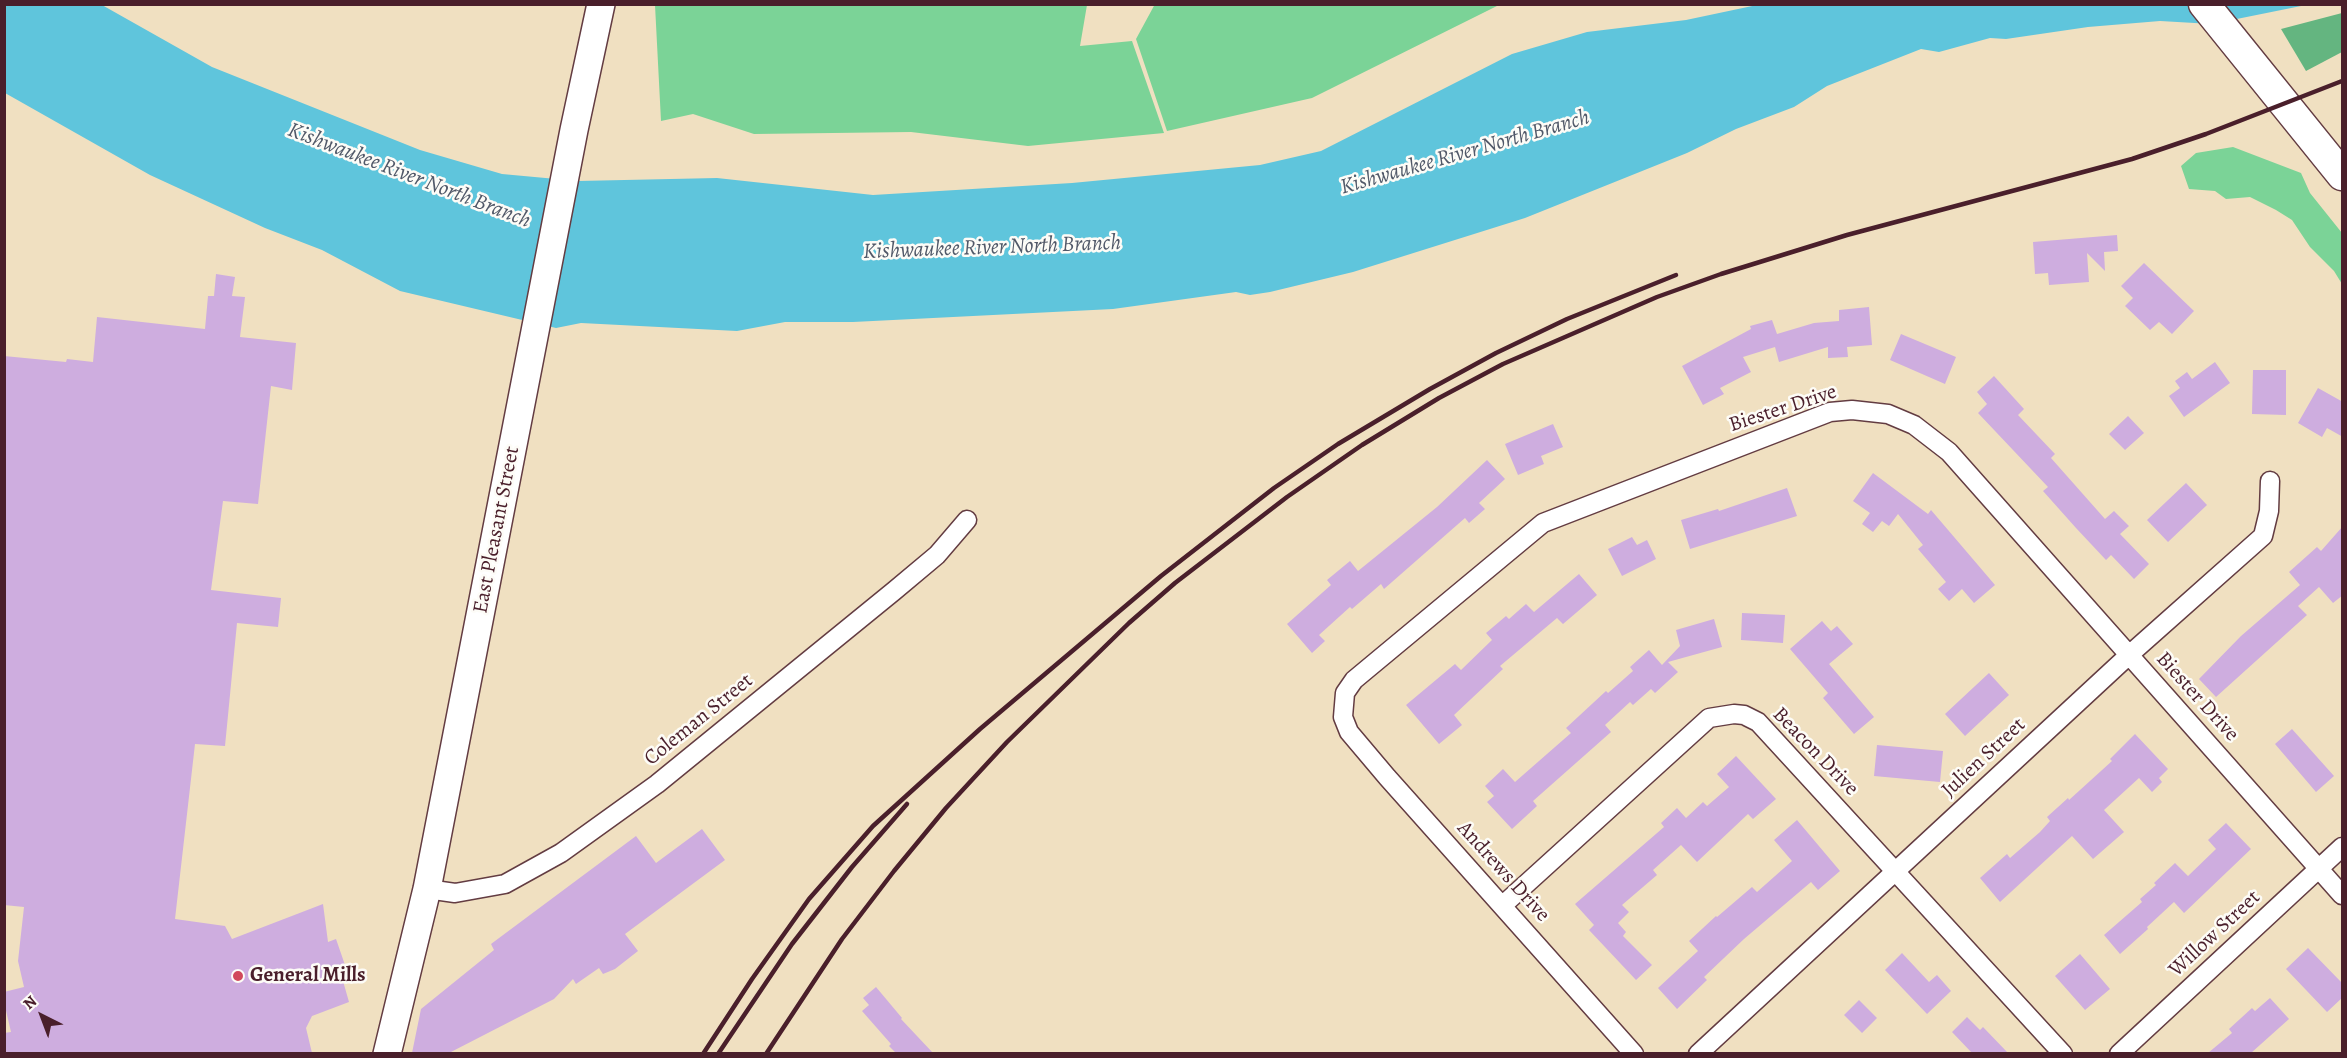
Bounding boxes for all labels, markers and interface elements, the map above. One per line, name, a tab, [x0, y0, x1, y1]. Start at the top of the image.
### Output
water label: Kishwaukee River North Branch	[1337, 105, 1593, 201]
water label: Kishwaukee River North Branch	[284, 117, 534, 235]
water label: Kishwaukee River North Branch	[863, 230, 1121, 266]
street label: Biester Drive	[1726, 380, 1840, 438]
street label: East Pleasant Street	[468, 444, 526, 616]
street label: Biester Drive	[2150, 647, 2244, 747]
street label: Coleman Street	[640, 669, 758, 771]
street label: Beacon Drive	[1767, 702, 1863, 802]
street label: Julien Street	[1937, 713, 2031, 803]
street label: Andrews Drive	[1451, 817, 1555, 927]
street label: Willow Street	[2164, 885, 2266, 983]
place label: General Mills	[250, 963, 366, 989]
marker: General Mills	[231, 969, 245, 983]
north arrow	[12, 986, 72, 1046]
text: N	[18, 991, 42, 1015]

